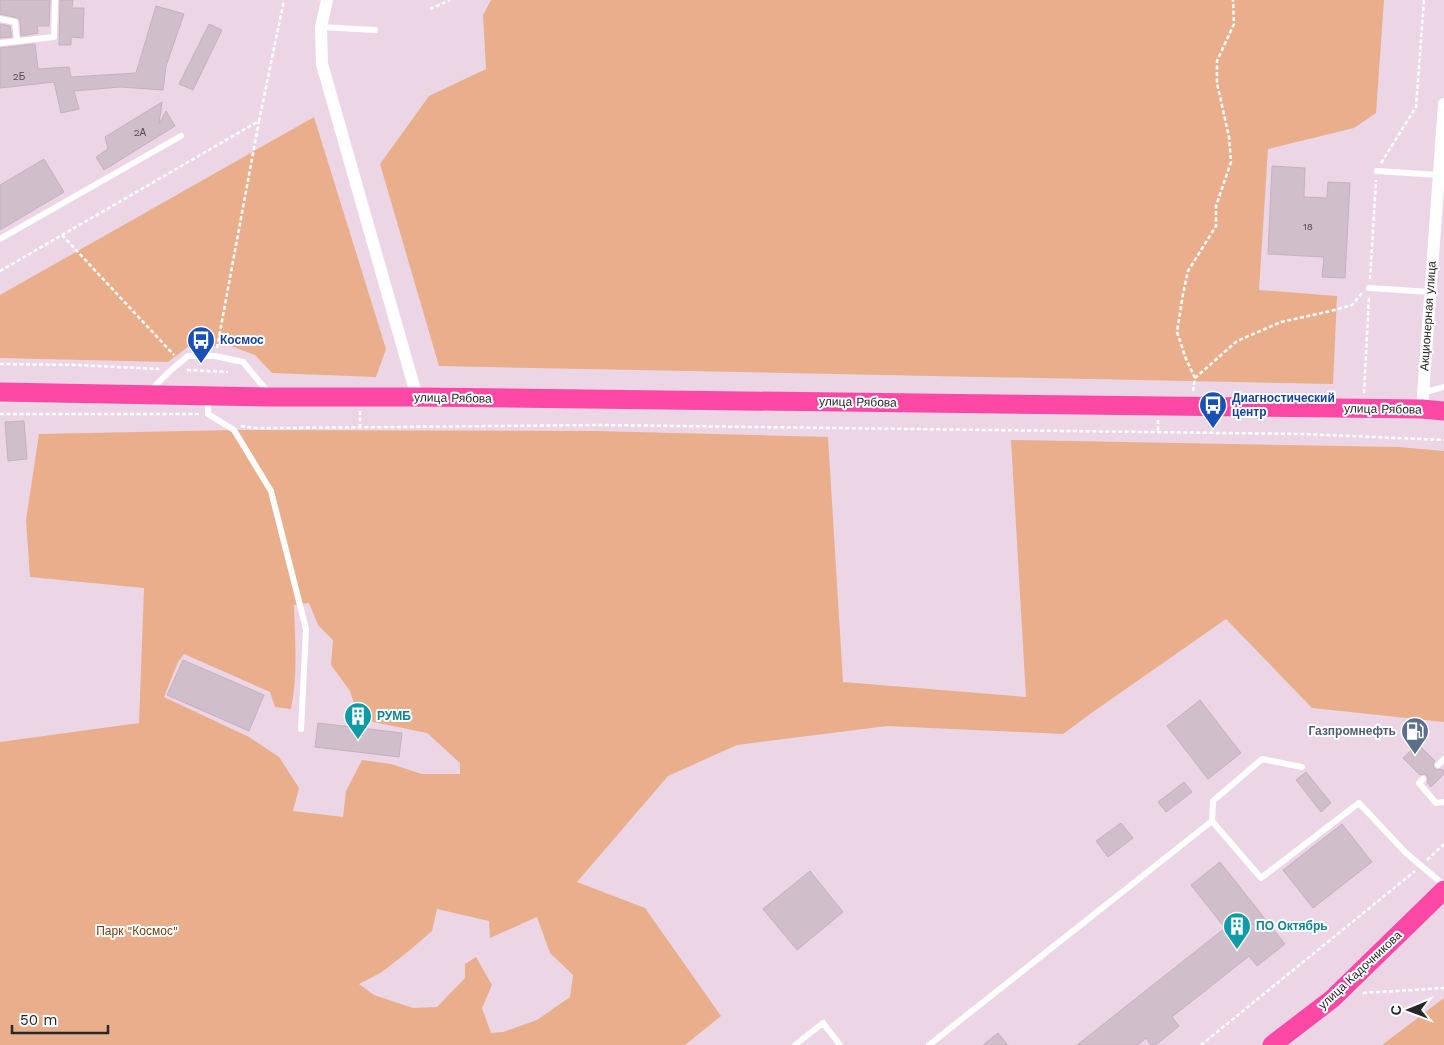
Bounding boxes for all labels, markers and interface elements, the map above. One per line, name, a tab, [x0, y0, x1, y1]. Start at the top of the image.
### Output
house number: 2Б	[13, 71, 26, 82]
house number: 2А	[134, 127, 147, 138]
house number: 18	[1303, 221, 1313, 232]
street label: Акционерная улица	[1417, 260, 1439, 372]
bus stop icon: Космос	[186, 325, 216, 364]
place label: Космос	[220, 333, 264, 347]
street label: улица Рябова	[414, 390, 492, 406]
bus stop icon: Диагностический центр	[1198, 390, 1228, 429]
place label: Диагностический центр	[1232, 391, 1335, 419]
street label: улица Рябова	[819, 394, 897, 410]
street label: улица Рябова	[1344, 401, 1422, 417]
building icon: РУМБ	[343, 701, 373, 740]
place label: РУМБ	[377, 709, 411, 723]
fuel station icon: Газпромнефть	[1400, 716, 1430, 755]
place label: Газпромнефть	[1308, 724, 1396, 738]
building icon: ПО Октябрь	[1222, 911, 1252, 950]
place label: ПО Октябрь	[1256, 919, 1328, 933]
park label: Парк "Космос"	[96, 924, 178, 938]
street label: улица Кадочникова	[1315, 928, 1405, 1012]
north arrow	[1384, 985, 1434, 1035]
scale bar	[12, 1002, 109, 1034]
text: С	[1388, 1005, 1404, 1015]
text: 50 m	[20, 1011, 57, 1029]

